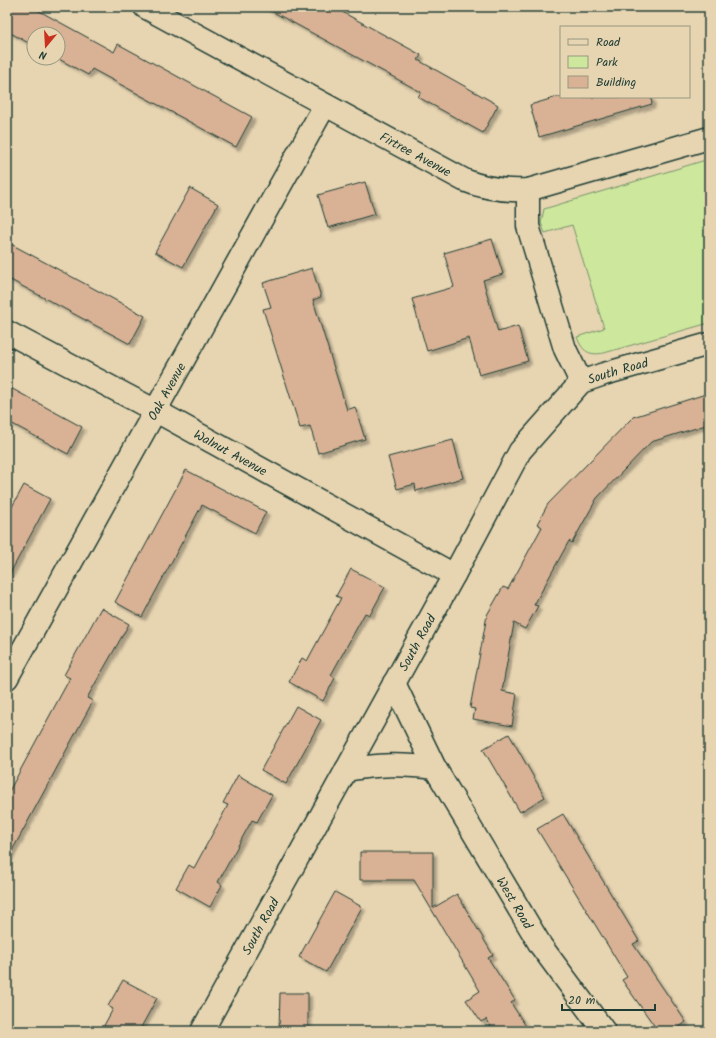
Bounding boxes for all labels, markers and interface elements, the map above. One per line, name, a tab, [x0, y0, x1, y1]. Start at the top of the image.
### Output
north arrow	[26, 26, 66, 66]
legend	[560, 26, 690, 98]
text: Road	[596, 33, 621, 52]
text: N	[37, 45, 49, 64]
text: Park	[596, 53, 618, 72]
text: Building	[596, 73, 636, 92]
street label: Firtree Avenue	[375, 127, 455, 183]
street label: South Road	[585, 353, 651, 391]
street label: Oak Avenue	[143, 359, 192, 425]
street label: Walnut Avenue	[189, 425, 271, 482]
street label: South Road	[394, 610, 443, 675]
street label: West Road	[490, 873, 538, 934]
street label: South Road	[237, 894, 286, 959]
scale bar	[562, 986, 655, 1012]
text: 20 m	[568, 991, 596, 1010]

